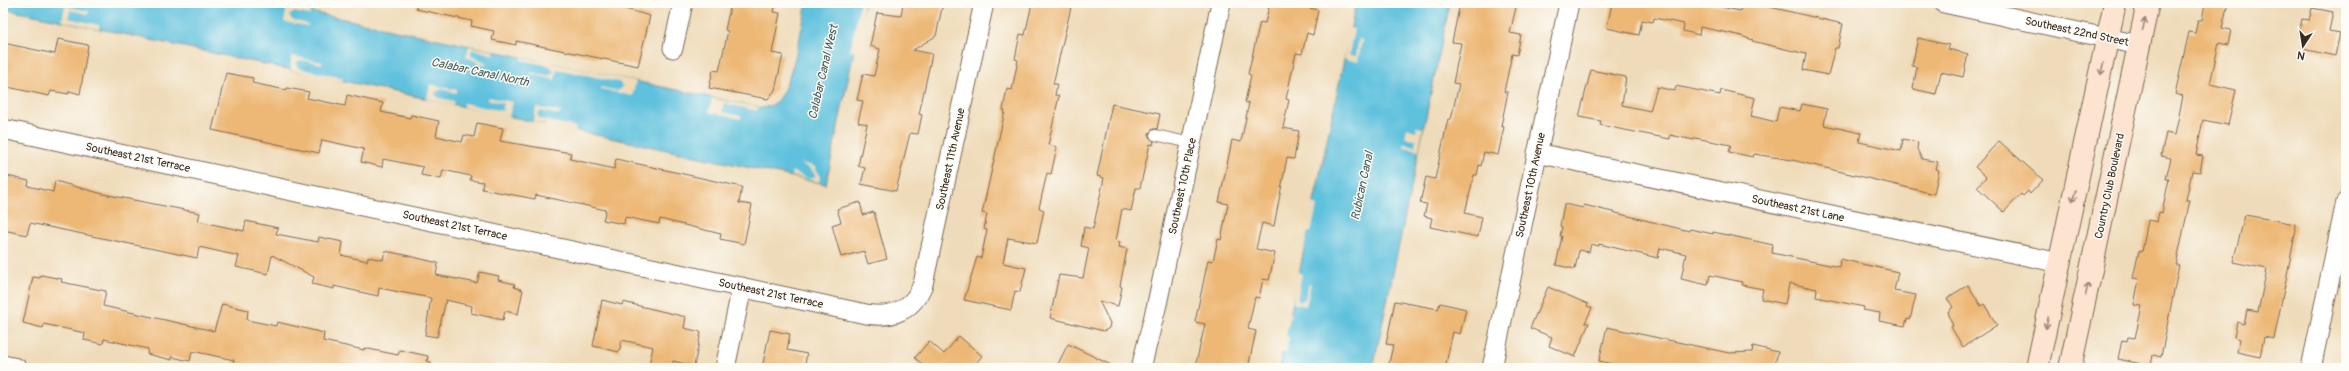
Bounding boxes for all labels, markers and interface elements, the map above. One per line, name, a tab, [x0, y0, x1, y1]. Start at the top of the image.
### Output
street label: Southeast 22nd Street	[2024, 14, 2131, 49]
one-way arrow	[2140, 18, 2148, 31]
water label: Calabar Canal West	[805, 22, 842, 121]
north arrow	[2283, 26, 2323, 66]
text: N	[2295, 48, 2306, 62]
water label: Calabar Canal North	[430, 55, 531, 90]
one-way arrow	[2097, 62, 2105, 75]
street label: Southeast 11th Avenue	[933, 106, 968, 211]
street label: Southeast 10th Avenue	[1513, 131, 1548, 239]
street label: Country Club Boulevard	[2092, 132, 2127, 240]
street label: Southeast 10th Place	[1166, 136, 1199, 236]
street label: Southeast 21st Terrace	[84, 140, 192, 175]
water label: Rubican Canal	[1348, 149, 1377, 222]
one-way arrow	[2070, 189, 2078, 202]
street label: Southeast 21st Lane	[1750, 192, 1846, 225]
street label: Southeast 21st Terrace	[401, 208, 509, 243]
street label: Southeast 21st Terrace	[717, 276, 825, 311]
one-way arrow	[2083, 283, 2091, 296]
one-way arrow	[2043, 316, 2051, 329]

